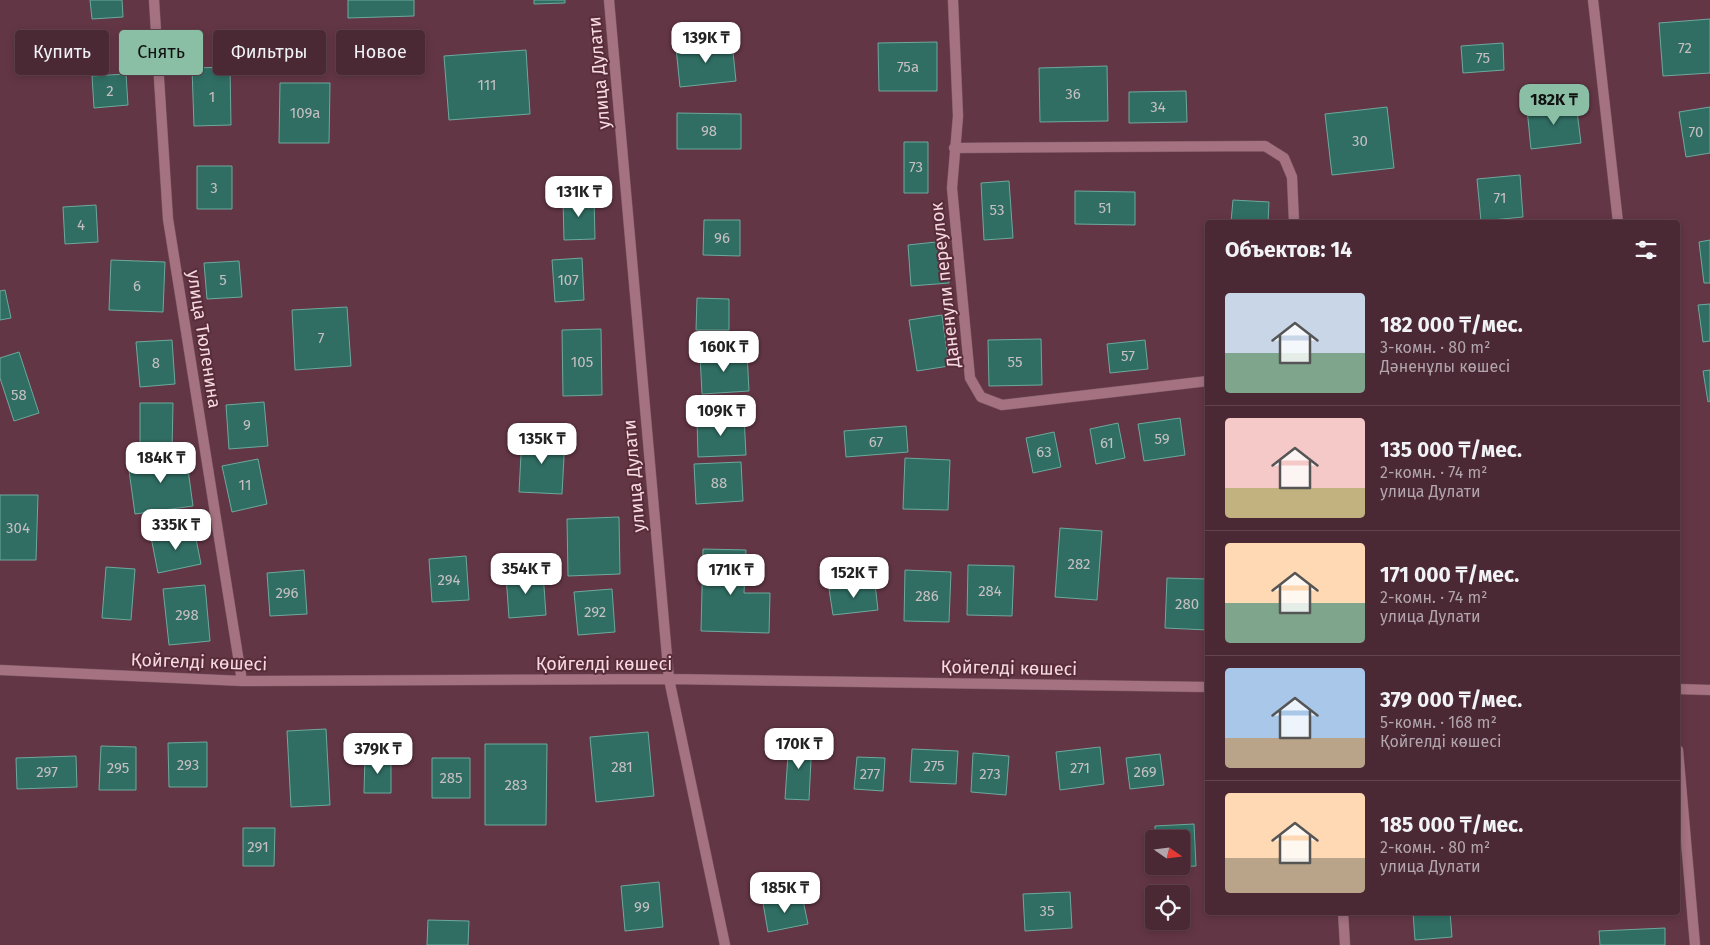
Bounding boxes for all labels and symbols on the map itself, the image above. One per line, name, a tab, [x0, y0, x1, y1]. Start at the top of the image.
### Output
street label: улица Дулати	[583, 16, 615, 130]
pin: 139K ₸	[665, 22, 747, 64]
house number: 72	[1678, 39, 1692, 57]
house number: 75	[1476, 49, 1490, 67]
house number: 75а	[897, 58, 919, 76]
house number: 111	[477, 76, 497, 94]
house number: 2	[106, 82, 114, 100]
pin: 182K ₸	[1513, 84, 1595, 126]
house number: 36	[1065, 85, 1081, 103]
house number: 1	[209, 88, 215, 106]
house number: 34	[1150, 98, 1166, 116]
house number: 109а	[290, 104, 320, 122]
house number: 98	[701, 122, 717, 140]
house number: 70	[1689, 123, 1703, 141]
house number: 30	[1352, 132, 1368, 150]
house number: 73	[909, 158, 923, 176]
pin: 131K ₸	[538, 176, 620, 218]
house number: 3	[210, 179, 218, 197]
house number: 71	[1494, 189, 1506, 207]
house number: 51	[1098, 199, 1112, 217]
street label: Даненули переулок	[925, 201, 965, 370]
house number: 53	[990, 201, 1004, 219]
house number: 4	[77, 216, 85, 234]
house number: 96	[714, 229, 730, 247]
street label: улица Тюленина	[182, 268, 226, 410]
house number: 5	[219, 271, 227, 289]
house number: 107	[557, 271, 579, 289]
house number: 6	[133, 277, 141, 295]
house number: 7	[318, 329, 325, 347]
pin: 160K ₸	[683, 330, 765, 373]
house number: 57	[1121, 347, 1135, 365]
house number: 105	[571, 353, 593, 371]
house number: 55	[1008, 353, 1022, 371]
house number: 8	[152, 354, 160, 372]
house number: 58	[11, 386, 27, 404]
pin: 109K ₸	[680, 394, 762, 437]
house number: 9	[243, 416, 251, 434]
street label: улица Дулати	[618, 419, 650, 533]
pin: 135K ₸	[501, 422, 583, 465]
house number: 59	[1154, 430, 1170, 448]
house number: 67	[869, 433, 883, 451]
house number: 61	[1100, 434, 1114, 452]
pin: 184K ₸	[120, 442, 202, 484]
house number: 63	[1036, 443, 1052, 461]
house number: 88	[711, 474, 727, 492]
house number: 11	[239, 476, 251, 494]
pin: 335K ₸	[135, 508, 217, 551]
house number: 304	[6, 519, 30, 537]
pin: 354K ₸	[485, 552, 567, 595]
pin: 171K ₸	[690, 554, 772, 596]
house number: 282	[1068, 555, 1090, 573]
pin: 152K ₸	[813, 556, 895, 599]
house number: 294	[438, 571, 461, 589]
house number: 284	[978, 582, 1002, 600]
house number: 296	[275, 584, 299, 602]
house number: 286	[915, 587, 939, 605]
house number: 280	[1175, 595, 1199, 613]
house number: 292	[584, 603, 606, 621]
house number: 298	[175, 606, 199, 624]
street label: Қойгелді көшесі	[130, 649, 268, 675]
street label: Қойгелді көшесі	[536, 653, 672, 675]
street label: Қойгелді көшесі	[941, 656, 1077, 680]
pin: 170K ₸	[758, 728, 840, 770]
pin: 379K ₸	[337, 732, 419, 775]
house number: 293	[177, 756, 199, 774]
house number: 275	[923, 757, 945, 775]
house number: 281	[611, 758, 633, 776]
house number: 295	[107, 759, 129, 777]
house number: 271	[1070, 759, 1090, 777]
house number: 297	[36, 763, 58, 781]
house number: 269	[1133, 763, 1157, 781]
house number: 277	[860, 765, 881, 783]
house number: 273	[979, 765, 1001, 783]
house number: 285	[439, 769, 463, 787]
house number: 283	[504, 776, 528, 794]
north arrow	[1145, 830, 1190, 875]
house number: 291	[247, 838, 269, 856]
pin: 185K ₸	[744, 872, 826, 914]
house number: 99	[634, 898, 650, 916]
house number: 35	[1039, 902, 1055, 920]

